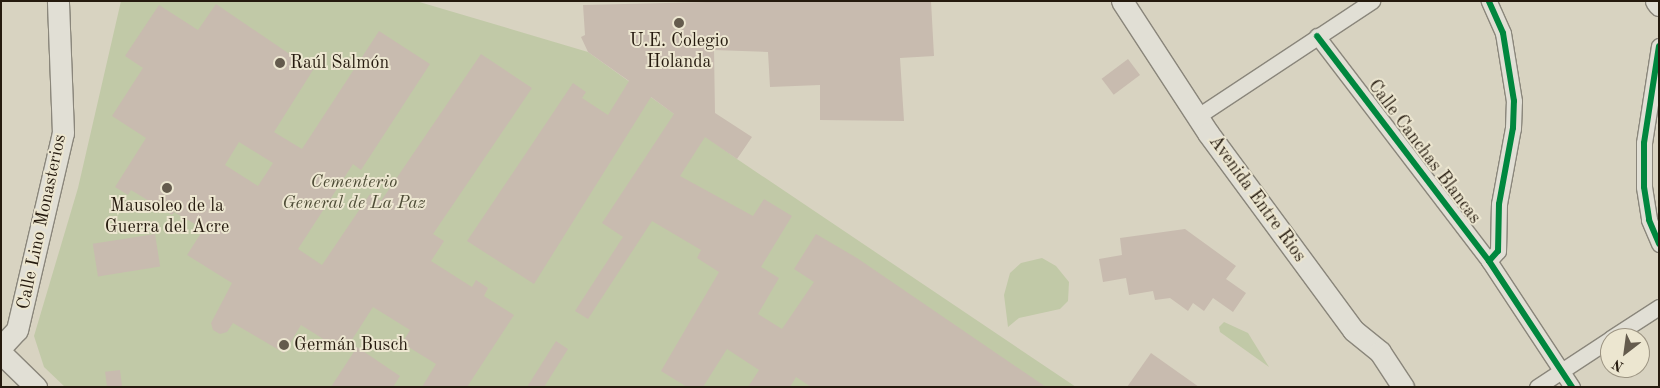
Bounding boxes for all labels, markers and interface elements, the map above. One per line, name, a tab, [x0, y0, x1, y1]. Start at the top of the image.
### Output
marker: U.E. Colegio Holanda	[673, 17, 685, 29]
place label: U.E. Colegio Holanda	[629, 31, 729, 74]
place label: Raúl Salmón	[290, 52, 389, 74]
marker: Raúl Salmón	[274, 57, 286, 69]
street label: Calle Canchas Blancas	[1363, 76, 1485, 228]
street label: Calle Lino Monasterios	[13, 132, 71, 312]
street label: Avenida Entre Rios	[1204, 132, 1310, 266]
park label: Cementerio General de La Paz	[282, 172, 426, 214]
marker: Mausoleo de la Guerra del Acre	[161, 182, 173, 194]
place label: Mausoleo de la Guerra del Acre	[105, 196, 229, 238]
north arrow	[1600, 328, 1650, 378]
place label: Germán Busch	[294, 334, 408, 356]
marker: Germán Busch	[278, 339, 290, 351]
text: N	[1610, 356, 1626, 374]

